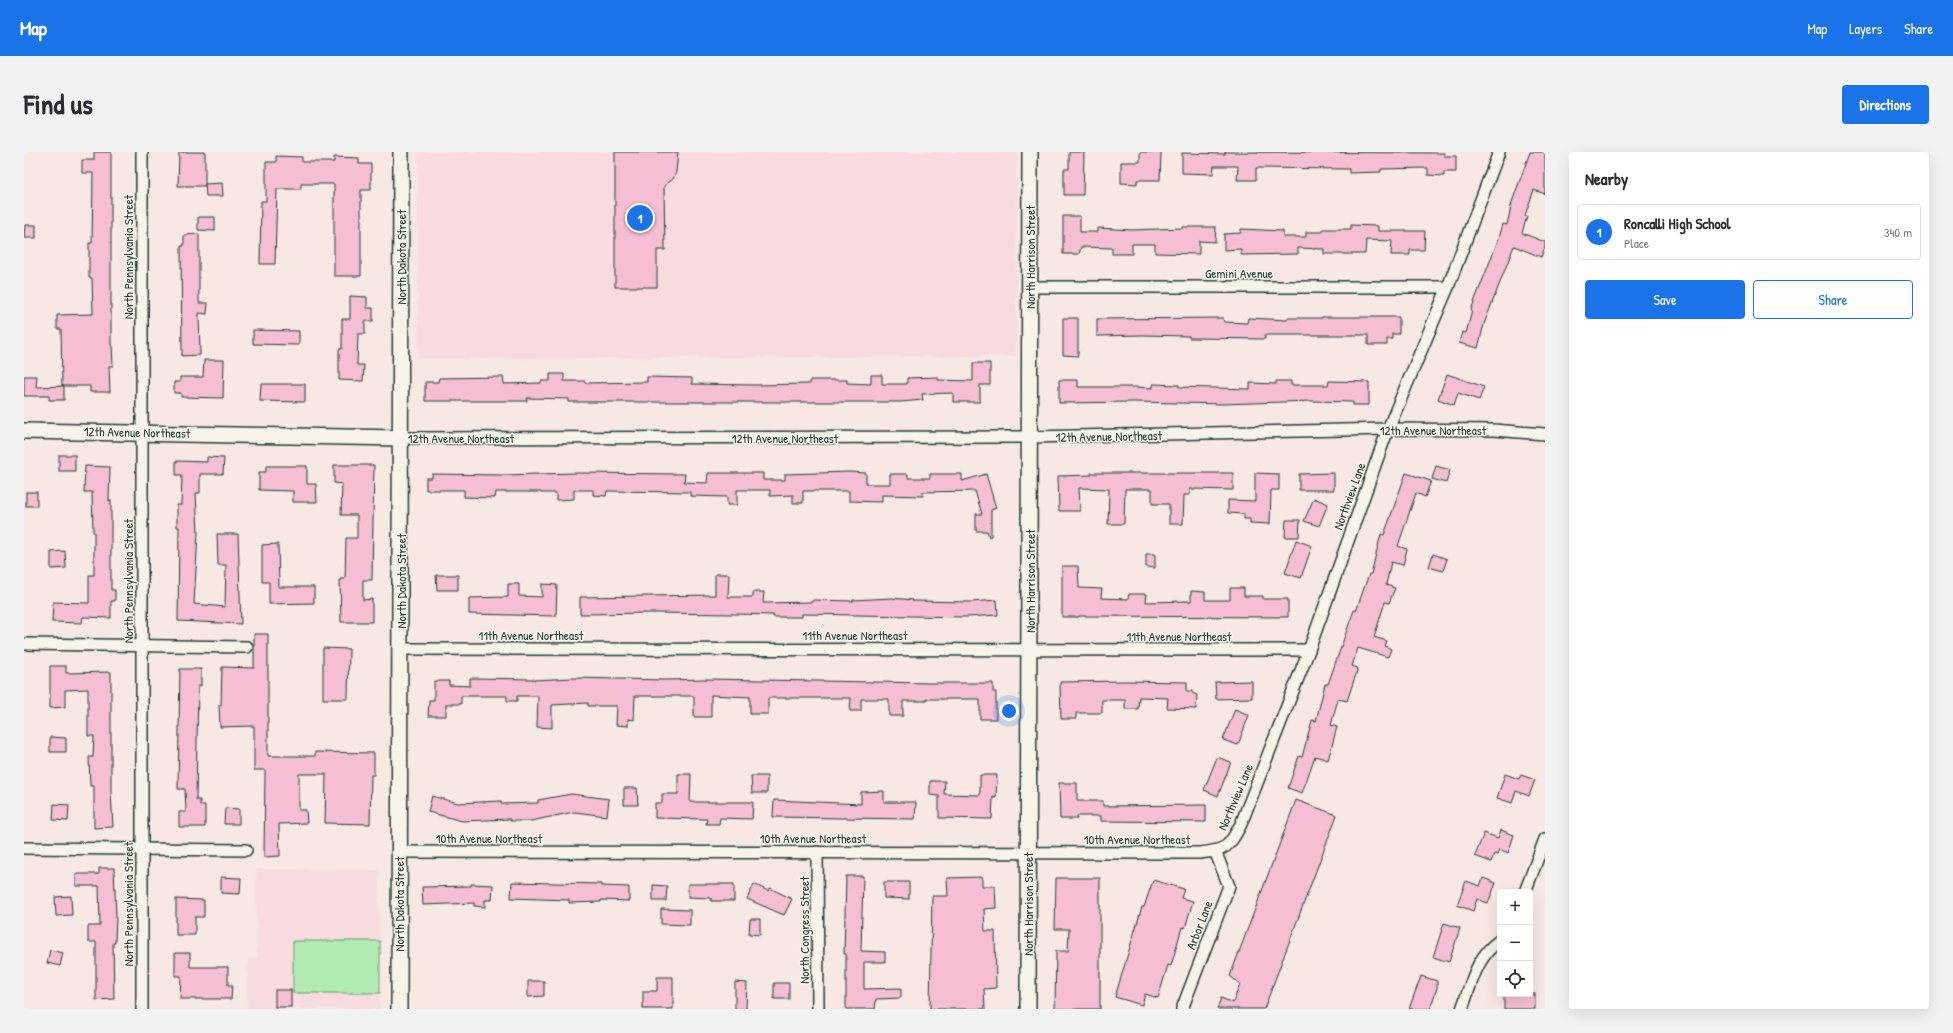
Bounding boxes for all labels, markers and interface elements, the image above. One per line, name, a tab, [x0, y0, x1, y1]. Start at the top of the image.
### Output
text: Map	[20, 15, 47, 41]
text: Map	[1807, 19, 1827, 38]
text: Layers	[1849, 19, 1882, 38]
text: Share	[1904, 19, 1933, 38]
text: Find us	[24, 85, 93, 123]
button: Directions	[1842, 85, 1929, 124]
text: Nearby	[1585, 167, 1628, 190]
street label: North Pennsylvania Street	[119, 194, 137, 319]
pin: 1	[627, 203, 653, 233]
street label: North Harrison Street	[1021, 205, 1039, 309]
street label: North Dakota Street	[392, 209, 410, 304]
text: Roncalli High School	[1624, 213, 1731, 234]
text: 1	[1597, 223, 1601, 241]
text: 340 m	[1884, 223, 1912, 241]
text: Place	[1624, 234, 1649, 252]
street label: Gemini Avenue	[1205, 264, 1273, 282]
button: Save	[1585, 280, 1745, 319]
button: Share	[1753, 280, 1913, 319]
street label: 12th Avenue Northeast	[1380, 421, 1487, 439]
street label: 12th Avenue Northeast	[84, 422, 191, 442]
street label: 12th Avenue Northeast	[1056, 426, 1163, 446]
street label: 12th Avenue Northeast	[408, 429, 515, 447]
street label: 12th Avenue Northeast	[732, 429, 839, 447]
street label: Northview Lane	[1329, 460, 1369, 532]
street label: North Pennsylvania Street	[119, 518, 137, 643]
street label: North Harrison Street	[1021, 529, 1039, 633]
street label: North Dakota Street	[392, 533, 410, 628]
street label: 11th Avenue Northeast	[478, 626, 584, 644]
street label: 11th Avenue Northeast	[802, 626, 908, 644]
street label: 11th Avenue Northeast	[1126, 627, 1232, 645]
your location	[999, 701, 1019, 721]
street label: Northview Lane	[1213, 761, 1257, 833]
street label: 10th Avenue Northeast	[436, 829, 543, 847]
street label: 10th Avenue Northeast	[760, 829, 867, 847]
street label: 10th Avenue Northeast	[1084, 830, 1191, 848]
street label: North Pennsylvania Street	[119, 841, 137, 966]
street label: North Harrison Street	[1019, 852, 1037, 956]
street label: North Dakota Street	[390, 856, 408, 951]
street label: North Congress Street	[795, 876, 813, 984]
map controls	[1497, 889, 1533, 997]
button: +	[1497, 889, 1533, 925]
street label: Arbor Lane	[1181, 898, 1217, 952]
button: −	[1497, 925, 1533, 961]
button: locate	[1497, 961, 1533, 997]

